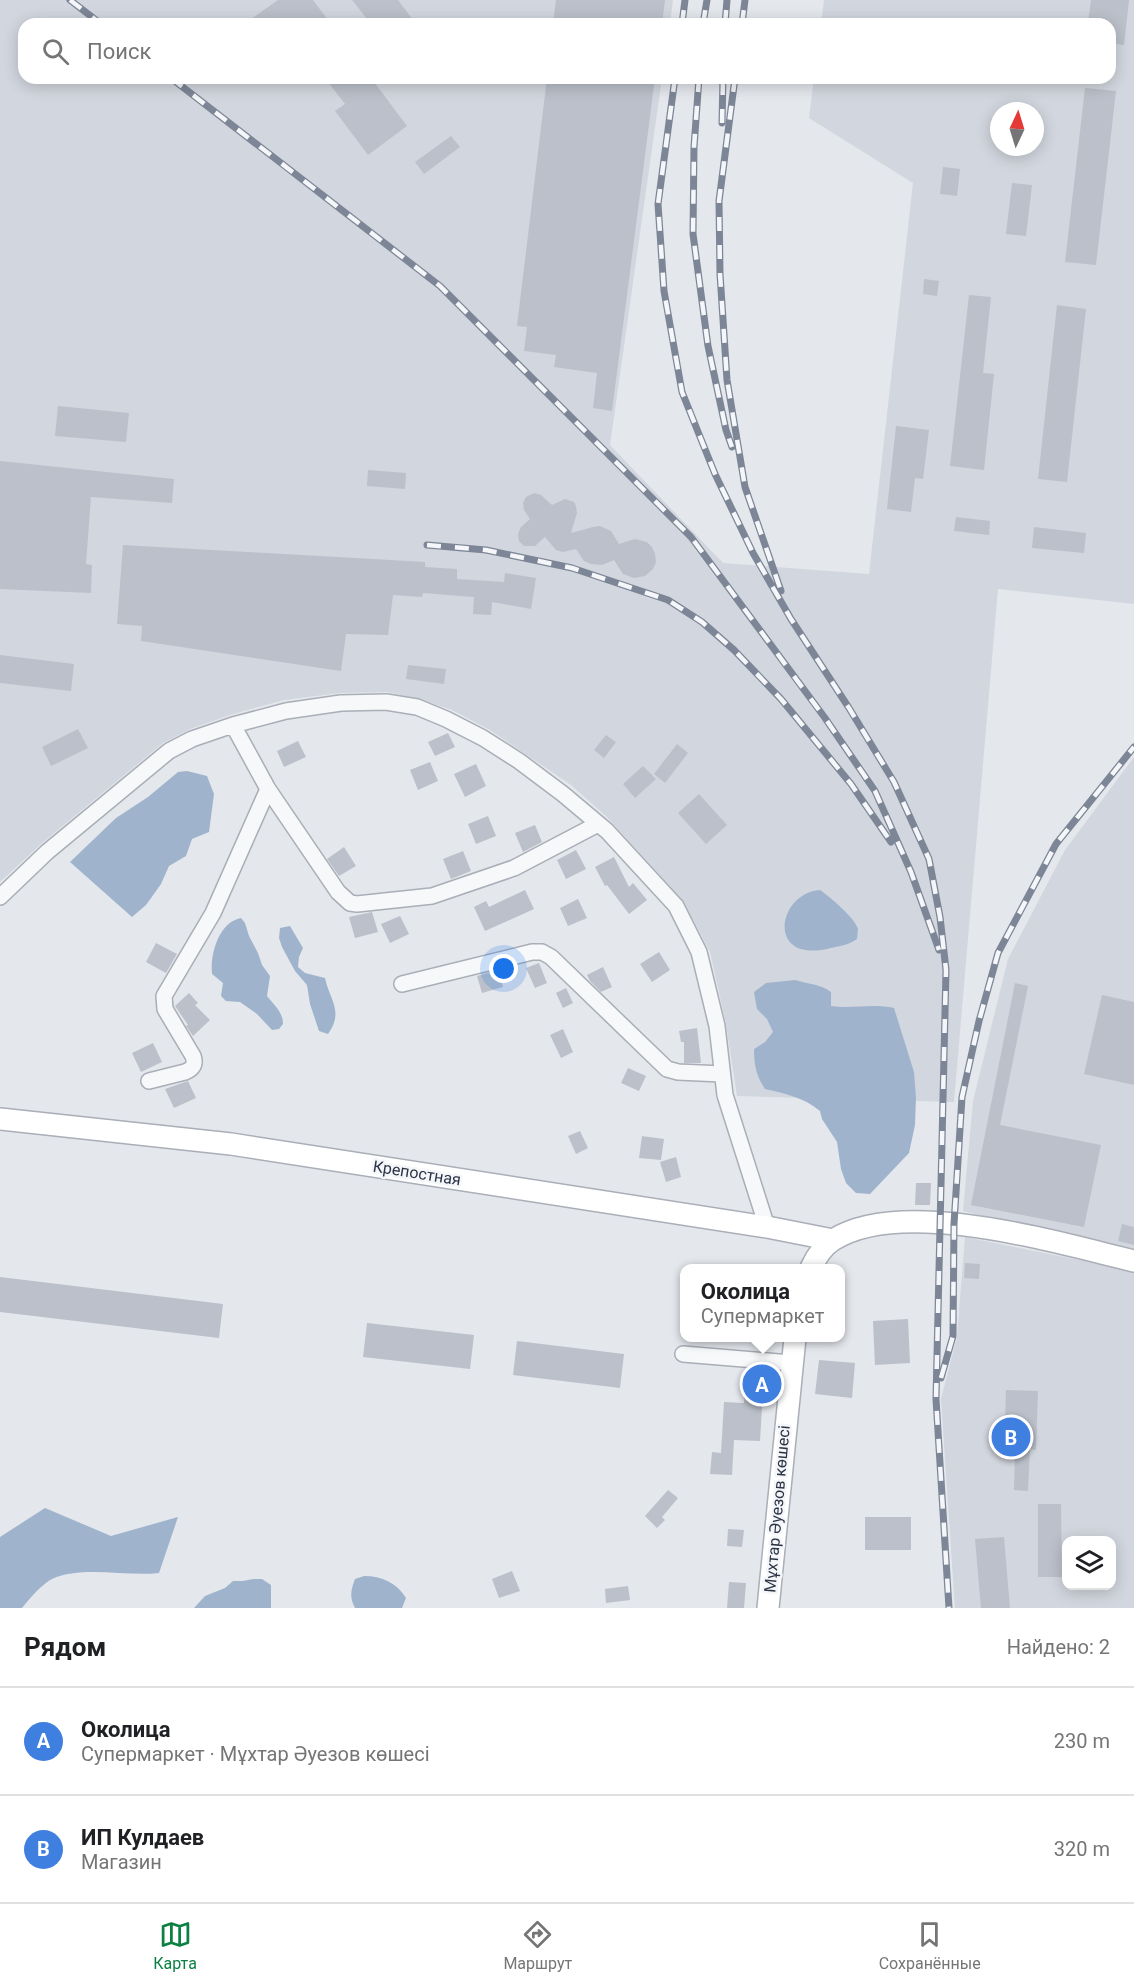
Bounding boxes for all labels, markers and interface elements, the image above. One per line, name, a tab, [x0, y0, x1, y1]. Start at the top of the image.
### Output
search box	[18, 18, 1116, 84]
icon: search	[39, 35, 72, 68]
text: Поиск	[87, 39, 151, 64]
north arrow	[990, 102, 1044, 156]
your location	[489, 954, 518, 983]
street label: Крепостная	[372, 1157, 462, 1189]
popup	[680, 1264, 845, 1342]
text: Околица	[701, 1279, 790, 1304]
text: Супермаркет	[701, 1304, 824, 1328]
pin: A	[742, 1362, 782, 1406]
pin: B	[992, 1414, 1030, 1460]
street label: Мұхтар Әуезов көшесі	[760, 1425, 794, 1593]
map controls	[1062, 1536, 1116, 1590]
button: layers	[1062, 1536, 1116, 1590]
text: Рядом	[24, 1632, 106, 1662]
text: Найдено: 2	[1007, 1635, 1110, 1659]
text: Околица	[81, 1717, 170, 1742]
text: A	[37, 1729, 50, 1753]
text: 230 m	[1054, 1729, 1110, 1753]
text: Супермаркет · Мұхтар Әуезов көшесі	[81, 1742, 430, 1766]
text: ИП Кулдаев	[81, 1825, 204, 1850]
text: B	[37, 1837, 50, 1861]
text: 320 m	[1054, 1837, 1110, 1861]
text: Магазин	[81, 1850, 162, 1874]
tab: Карта	[153, 1918, 197, 1973]
tab: Маршрут	[503, 1918, 572, 1973]
tab: Сохранённые	[879, 1918, 981, 1973]

